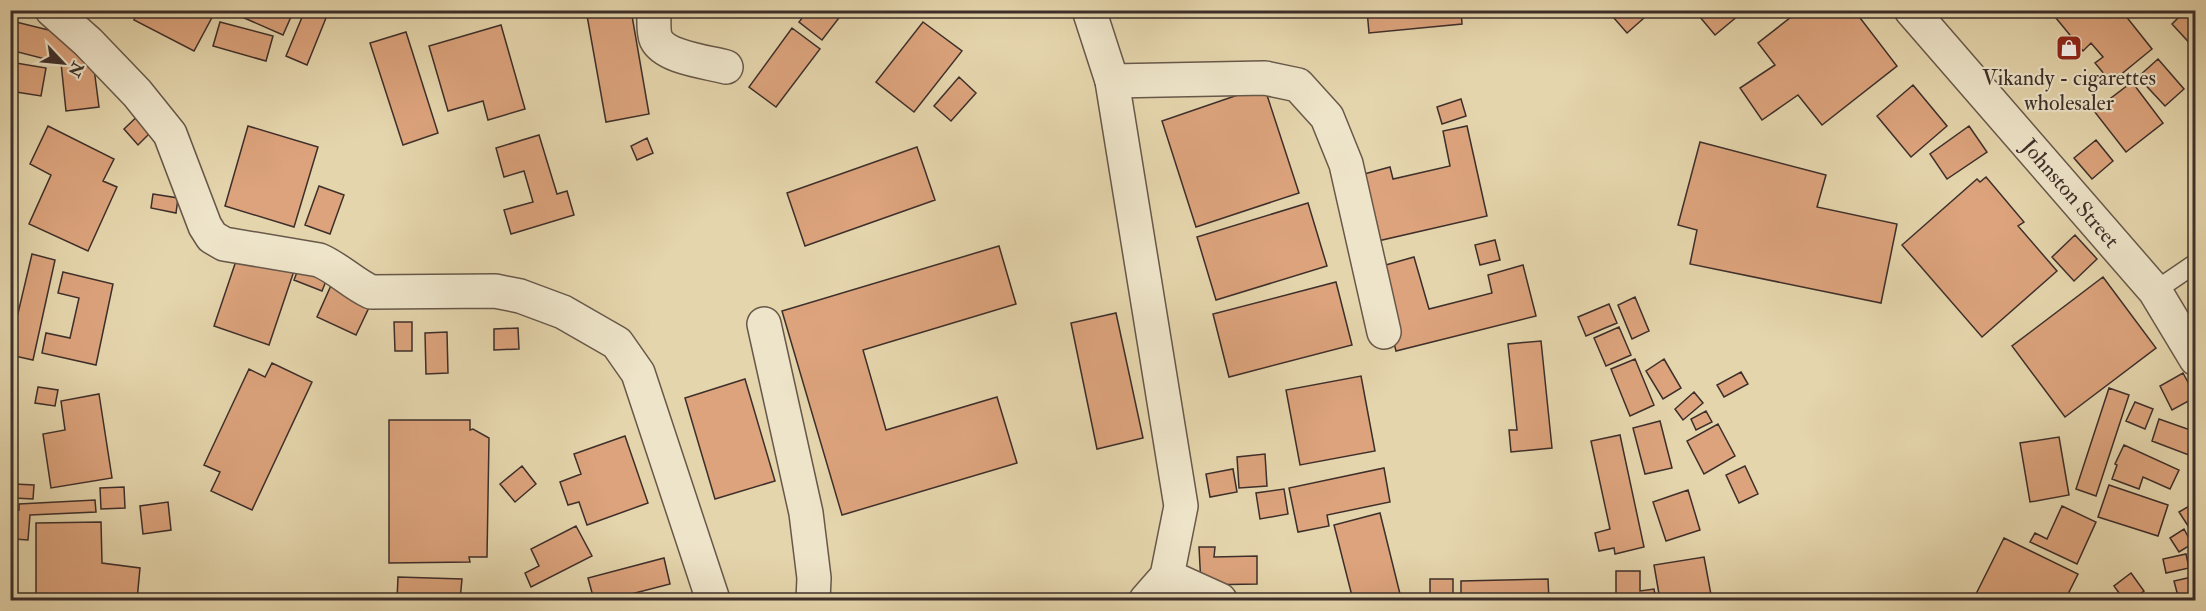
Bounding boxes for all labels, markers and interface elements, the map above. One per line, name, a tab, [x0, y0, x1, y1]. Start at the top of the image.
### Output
north arrow	[33, 33, 93, 93]
shop icon: Vikandy - cigarettes wholesaler	[2054, 33, 2084, 63]
text: N	[63, 57, 88, 81]
place label: Vikandy - cigarettes wholesaler	[1982, 64, 2156, 117]
street label: Johnston Street	[2014, 132, 2126, 254]

